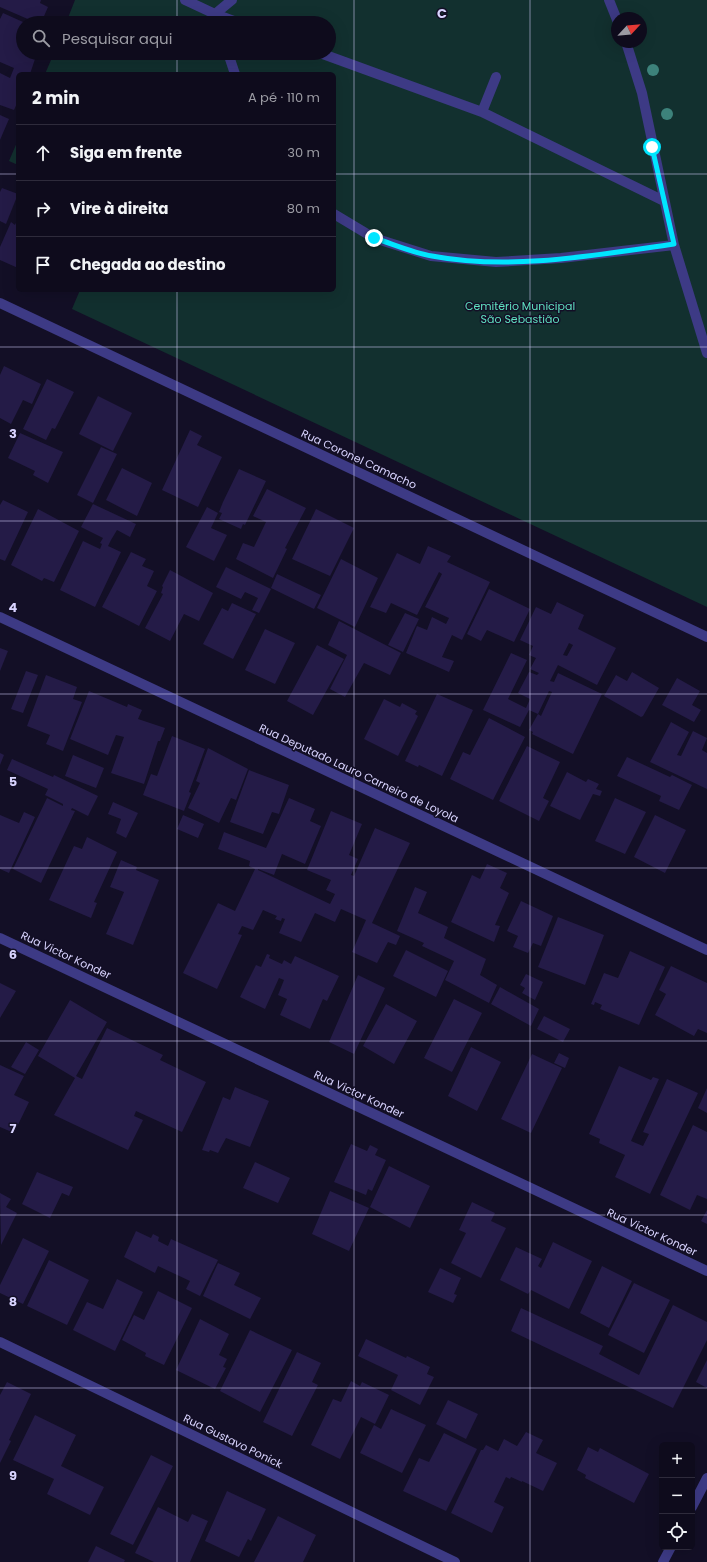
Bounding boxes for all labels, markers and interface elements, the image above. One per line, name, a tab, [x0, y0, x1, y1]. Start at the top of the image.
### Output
text: C	[437, 4, 447, 23]
north arrow	[611, 12, 647, 48]
search box	[16, 16, 336, 60]
icon: search	[30, 27, 52, 49]
text: Pesquisar aqui	[62, 28, 172, 49]
text: 2 min	[32, 86, 80, 110]
text: A pé · 110 m	[248, 88, 320, 107]
route start	[643, 138, 661, 156]
icon: ahead	[32, 142, 54, 164]
text: Siga em frente	[70, 142, 182, 163]
text: 30 m	[287, 143, 320, 162]
icon: right	[32, 198, 54, 220]
text: Vire à direita	[70, 198, 169, 219]
text: 80 m	[287, 199, 320, 218]
route end	[365, 229, 383, 247]
icon: arrive	[32, 254, 54, 276]
text: Chegada ao destino	[70, 254, 226, 275]
park label: Cemitério Municipal São Sebastião	[465, 298, 575, 327]
text: 3	[9, 424, 17, 443]
street label: Rua Coronel Camacho	[299, 425, 419, 493]
text: 4	[9, 598, 18, 617]
street label: Rua Deputado Lauro Carneiro de Loyola	[257, 720, 461, 826]
text: 5	[9, 772, 17, 791]
street label: Rua Victor Konder	[18, 927, 114, 983]
text: 6	[9, 945, 17, 964]
street label: Rua Victor Konder	[311, 1066, 407, 1122]
text: 7	[10, 1119, 17, 1138]
street label: Rua Victor Konder	[604, 1204, 700, 1260]
text: 8	[9, 1292, 17, 1311]
street label: Rua Gustavo Ponick	[181, 1410, 286, 1472]
map controls	[659, 1442, 695, 1550]
button: +	[659, 1442, 695, 1478]
text: 9	[9, 1466, 17, 1485]
button: −	[659, 1478, 695, 1514]
button: locate	[659, 1514, 695, 1550]

